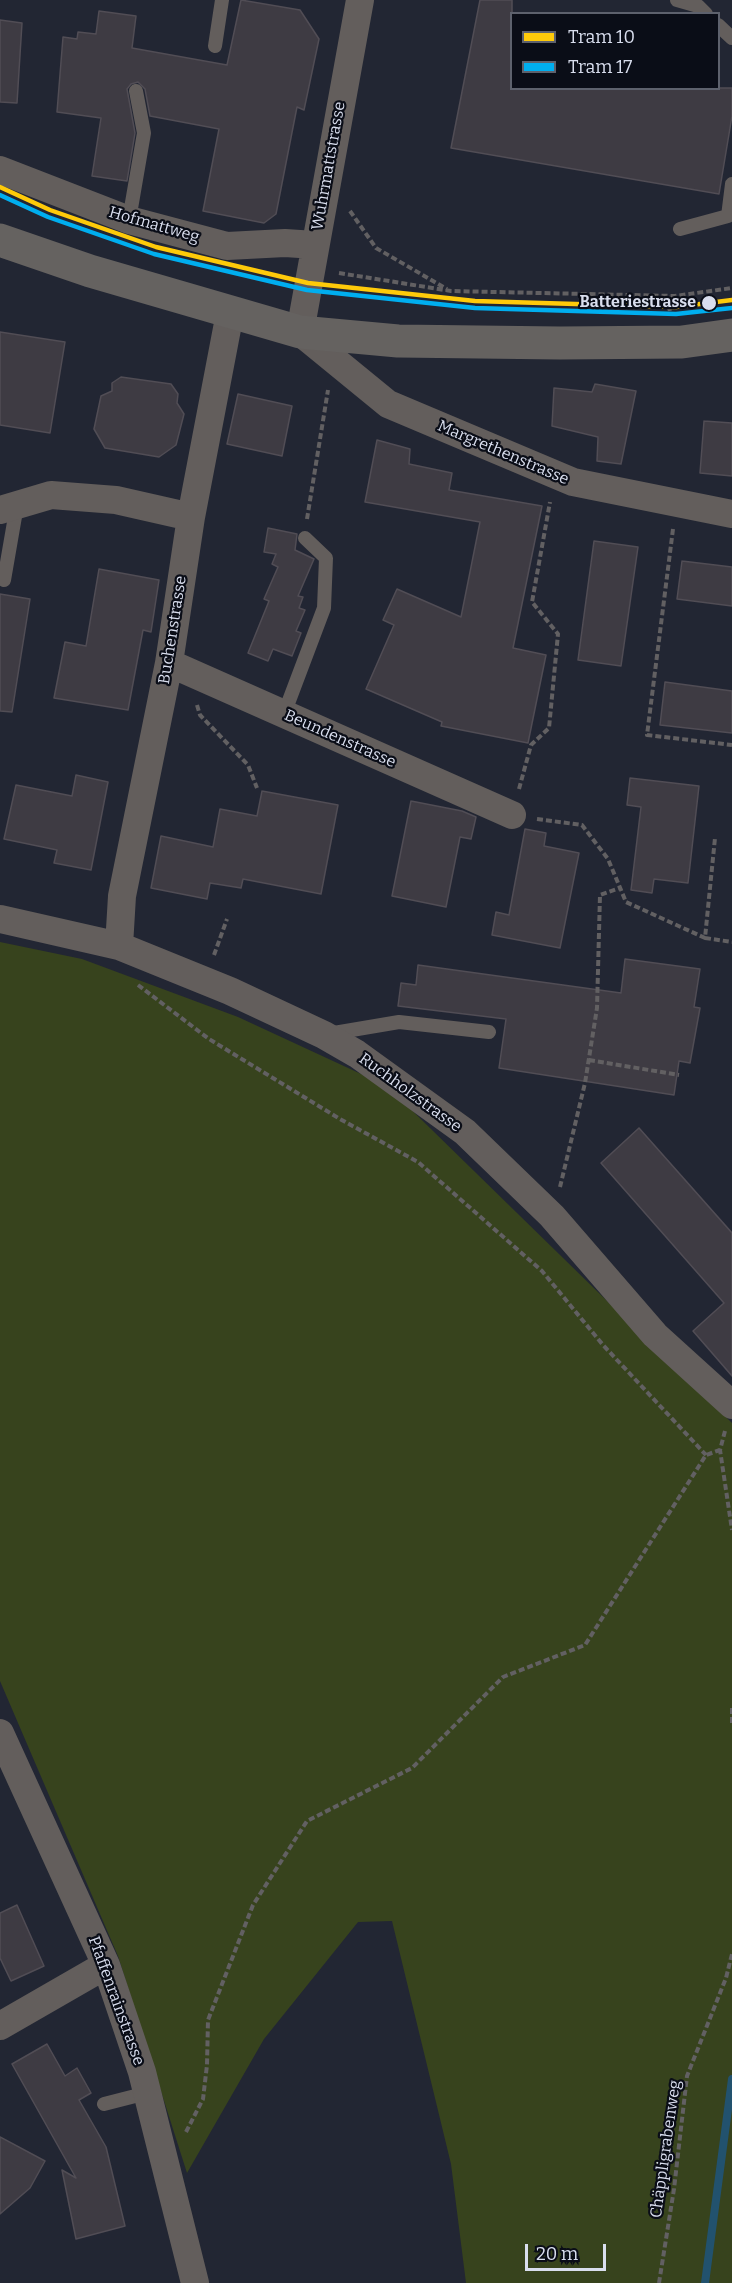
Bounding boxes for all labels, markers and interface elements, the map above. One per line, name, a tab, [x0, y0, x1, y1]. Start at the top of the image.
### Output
legend	[510, 12, 720, 90]
text: Tram 10	[568, 26, 635, 48]
text: Tram 17	[568, 56, 632, 78]
street label: Wuhrmattstrasse	[308, 100, 350, 232]
street label: Hofmattweg	[107, 203, 201, 247]
place label: Batteriestrasse	[580, 293, 696, 313]
marker: Batteriestrasse	[700, 294, 718, 312]
street label: Margrethenstrasse	[434, 417, 572, 489]
street label: Buchenstrasse	[155, 574, 191, 686]
street label: Beundenstrasse	[281, 706, 399, 772]
street label: Ruchholzstrasse	[355, 1049, 465, 1137]
street label: Pfaffenrainstrasse	[84, 1934, 148, 2068]
street label: Chäppligrabenweg	[647, 2079, 685, 2219]
scale bar	[528, 2232, 609, 2270]
text: 20 m	[536, 2243, 578, 2265]

